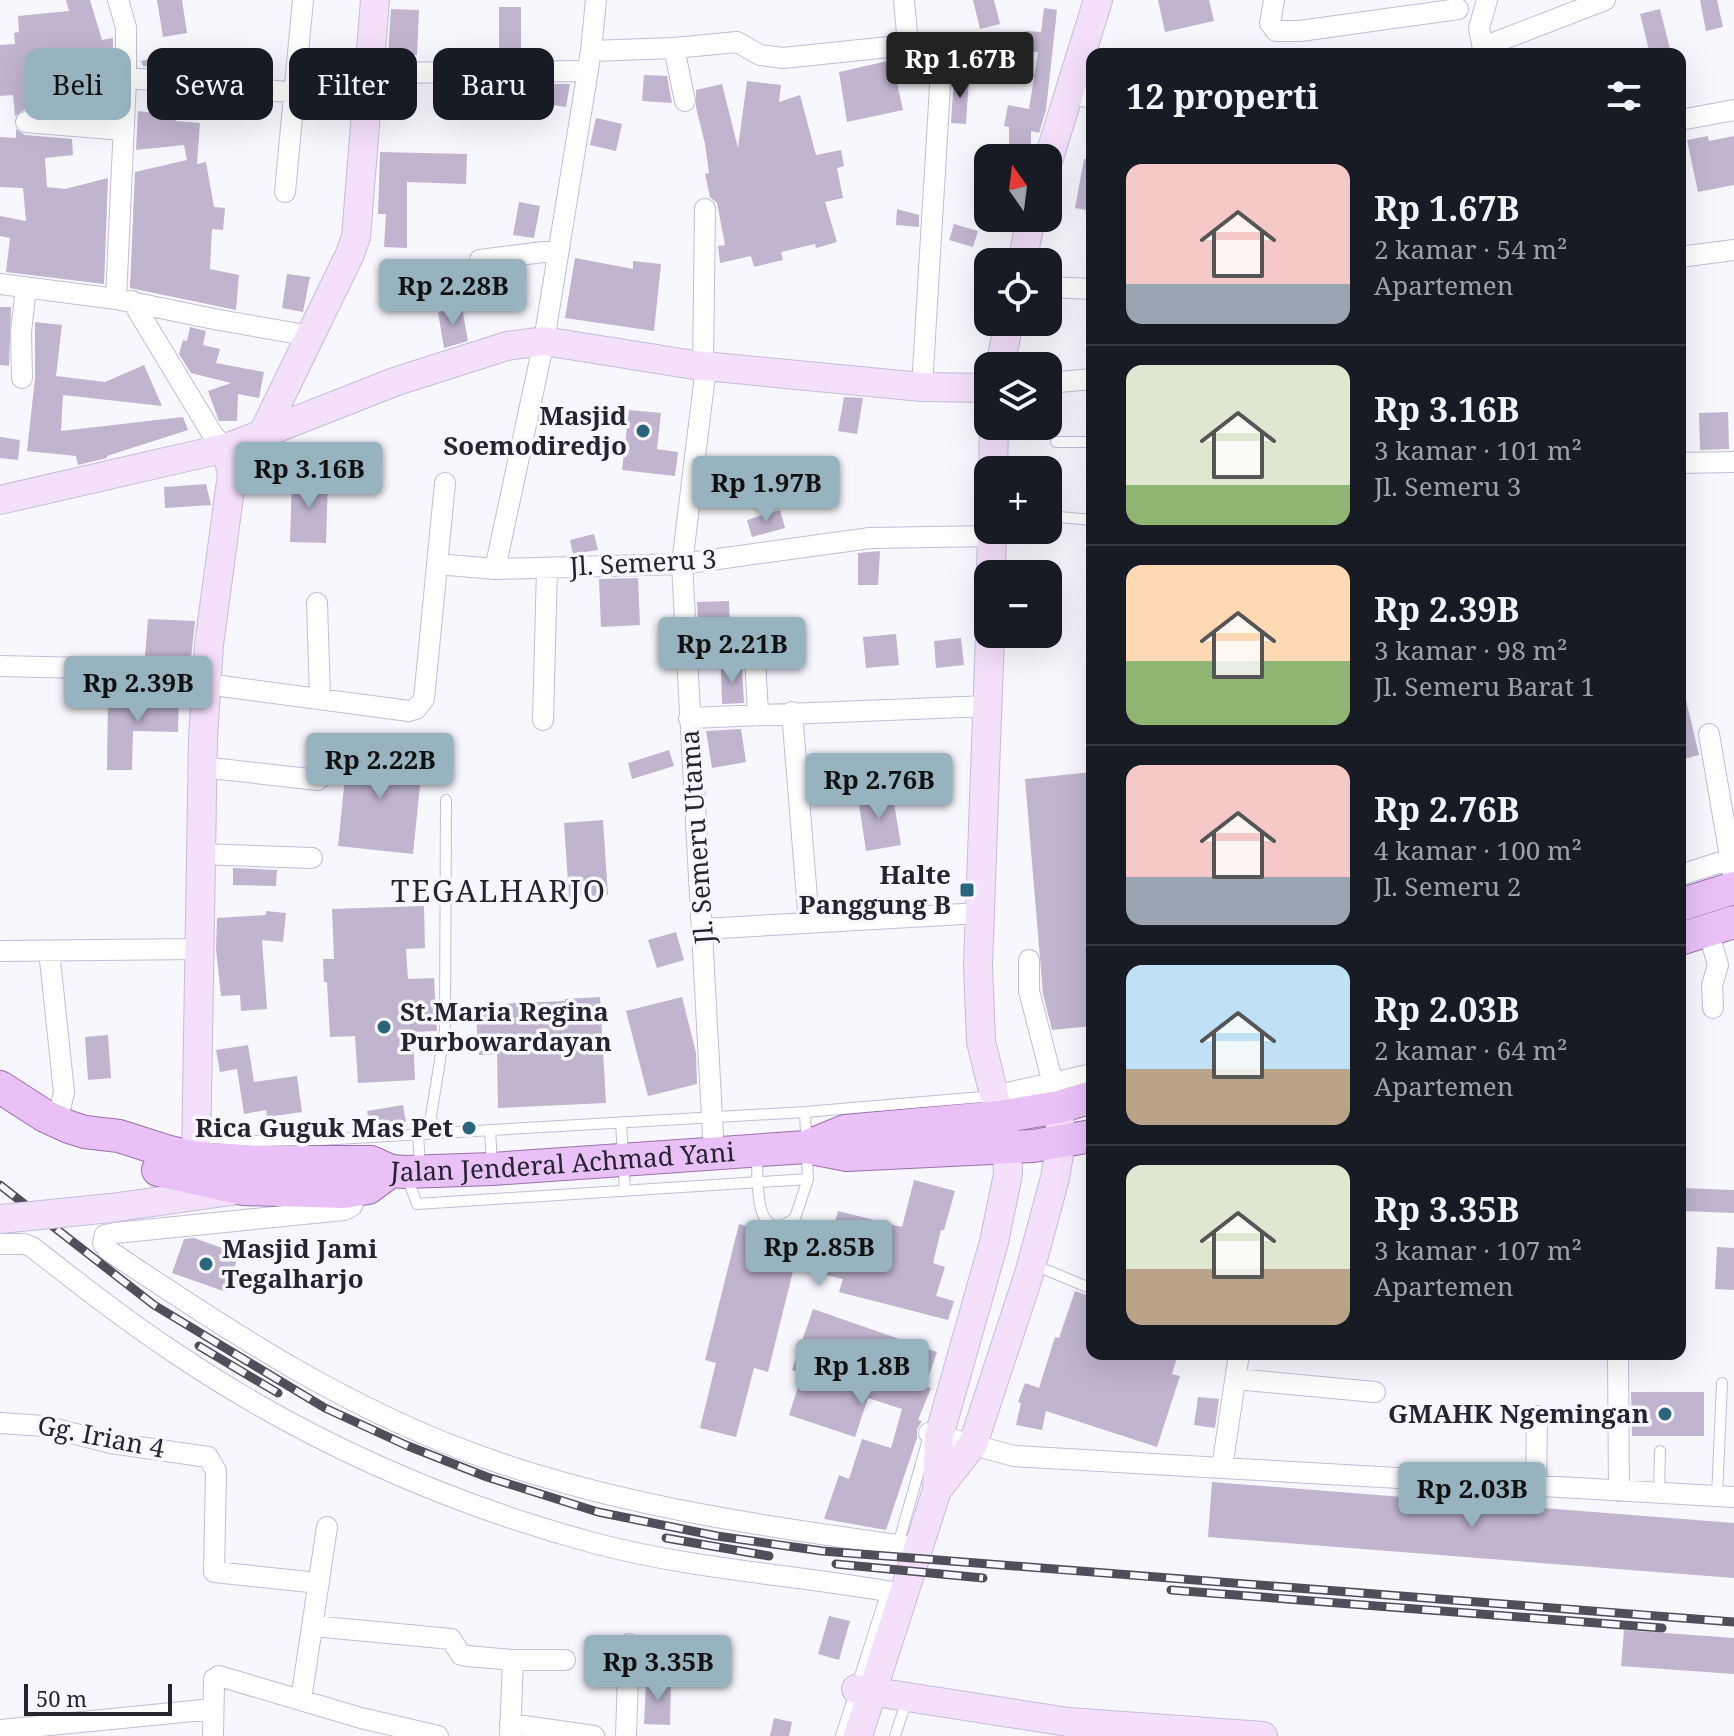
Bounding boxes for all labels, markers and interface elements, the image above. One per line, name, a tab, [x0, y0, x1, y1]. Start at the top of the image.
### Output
pin: Rp 1.67B	[877, 32, 1043, 100]
text: Rp 1.67B	[904, 40, 1016, 76]
chip: Beli	[24, 48, 131, 120]
chip: Sewa	[147, 48, 273, 120]
chip: Filter	[289, 48, 417, 120]
chip: Baru	[433, 48, 554, 120]
text: 12 properti	[1126, 73, 1319, 119]
icon: filters	[1602, 74, 1646, 118]
north arrow	[974, 144, 1062, 232]
map controls	[974, 144, 1062, 648]
text: Rp 1.67B	[1374, 185, 1519, 231]
icon: home	[1190, 196, 1286, 292]
text: 2 kamar · 54 m²	[1374, 231, 1567, 267]
button: locate	[974, 248, 1062, 336]
pin: Rp 2.28B	[370, 259, 536, 327]
text: Rp 2.28B	[397, 267, 509, 303]
text: Apartemen	[1374, 267, 1514, 303]
button: layers	[974, 352, 1062, 440]
text: Rp 3.16B	[1374, 386, 1519, 432]
place label: Masjid Soemodiredjo	[443, 397, 627, 463]
icon: home	[1190, 397, 1286, 493]
marker: Masjid Soemodiredjo	[634, 422, 652, 440]
text: 3 kamar · 101 m²	[1374, 432, 1582, 468]
pin: Rp 3.16B	[226, 442, 392, 510]
text: Rp 3.16B	[253, 450, 365, 486]
pin: Rp 1.97B	[683, 456, 849, 524]
button: +	[974, 456, 1062, 544]
text: Rp 1.97B	[710, 464, 822, 500]
text: Jl. Semeru 3	[1374, 468, 1521, 504]
street label: Jl. Semeru 3	[568, 540, 717, 584]
button: −	[974, 560, 1062, 648]
text: Rp 2.39B	[1374, 586, 1519, 632]
icon: home	[1190, 597, 1286, 693]
pin: Rp 2.21B	[649, 617, 815, 685]
text: Rp 2.21B	[676, 625, 788, 661]
text: 3 kamar · 98 m²	[1374, 632, 1567, 668]
pin: Rp 2.39B	[55, 656, 221, 724]
text: Rp 2.39B	[82, 664, 194, 700]
text: Jl. Semeru Barat 1	[1374, 668, 1595, 704]
street label: Jl. Semeru Utama	[671, 729, 722, 946]
pin: Rp 2.22B	[297, 733, 463, 801]
text: Rp 2.22B	[324, 741, 436, 777]
pin: Rp 2.76B	[796, 753, 962, 821]
text: Rp 2.76B	[823, 761, 935, 797]
text: Rp 2.76B	[1374, 786, 1519, 832]
icon: home	[1190, 797, 1286, 893]
text: 4 kamar · 100 m²	[1374, 832, 1582, 868]
place label: Halte Panggung B	[799, 856, 951, 922]
text: Jl. Semeru 2	[1374, 868, 1521, 904]
district label: TEGALHARJO	[391, 870, 607, 911]
marker: Halte Panggung B	[958, 881, 976, 899]
text: Rp 2.03B	[1374, 986, 1519, 1032]
place label: St.Maria Regina Purbowardayan	[400, 993, 612, 1059]
icon: home	[1190, 997, 1286, 1093]
marker: St.Maria Regina Purbowardayan	[375, 1018, 393, 1036]
text: 2 kamar · 64 m²	[1374, 1032, 1567, 1068]
text: Apartemen	[1374, 1068, 1514, 1104]
place label: Rica Guguk Mas Pet	[195, 1109, 453, 1145]
marker: Rica Guguk Mas Pet	[460, 1119, 478, 1137]
street label: Jalan Jenderal Achmad Yani	[388, 1133, 736, 1189]
text: Rp 3.35B	[1374, 1186, 1519, 1232]
icon: home	[1190, 1197, 1286, 1293]
pin: Rp 2.85B	[736, 1220, 902, 1288]
text: Rp 2.85B	[763, 1228, 875, 1264]
place label: Masjid Jami Tegalharjo	[222, 1230, 377, 1296]
text: 3 kamar · 107 m²	[1374, 1232, 1582, 1268]
marker: Masjid Jami Tegalharjo	[197, 1255, 215, 1273]
text: Apartemen	[1374, 1268, 1514, 1304]
pin: Rp 1.8B	[788, 1339, 936, 1407]
text: Rp 1.8B	[814, 1347, 910, 1383]
place label: GMAHK Ngemingan	[1388, 1395, 1649, 1431]
marker: GMAHK Ngemingan	[1656, 1405, 1674, 1423]
street label: Gg. Irian 4	[35, 1406, 168, 1466]
pin: Rp 2.03B	[1389, 1462, 1555, 1530]
text: Rp 2.03B	[1416, 1470, 1528, 1506]
pin: Rp 3.35B	[575, 1635, 741, 1703]
text: Rp 3.35B	[602, 1643, 714, 1679]
scale bar	[24, 1680, 172, 1716]
text: 50 m	[36, 1683, 87, 1713]

